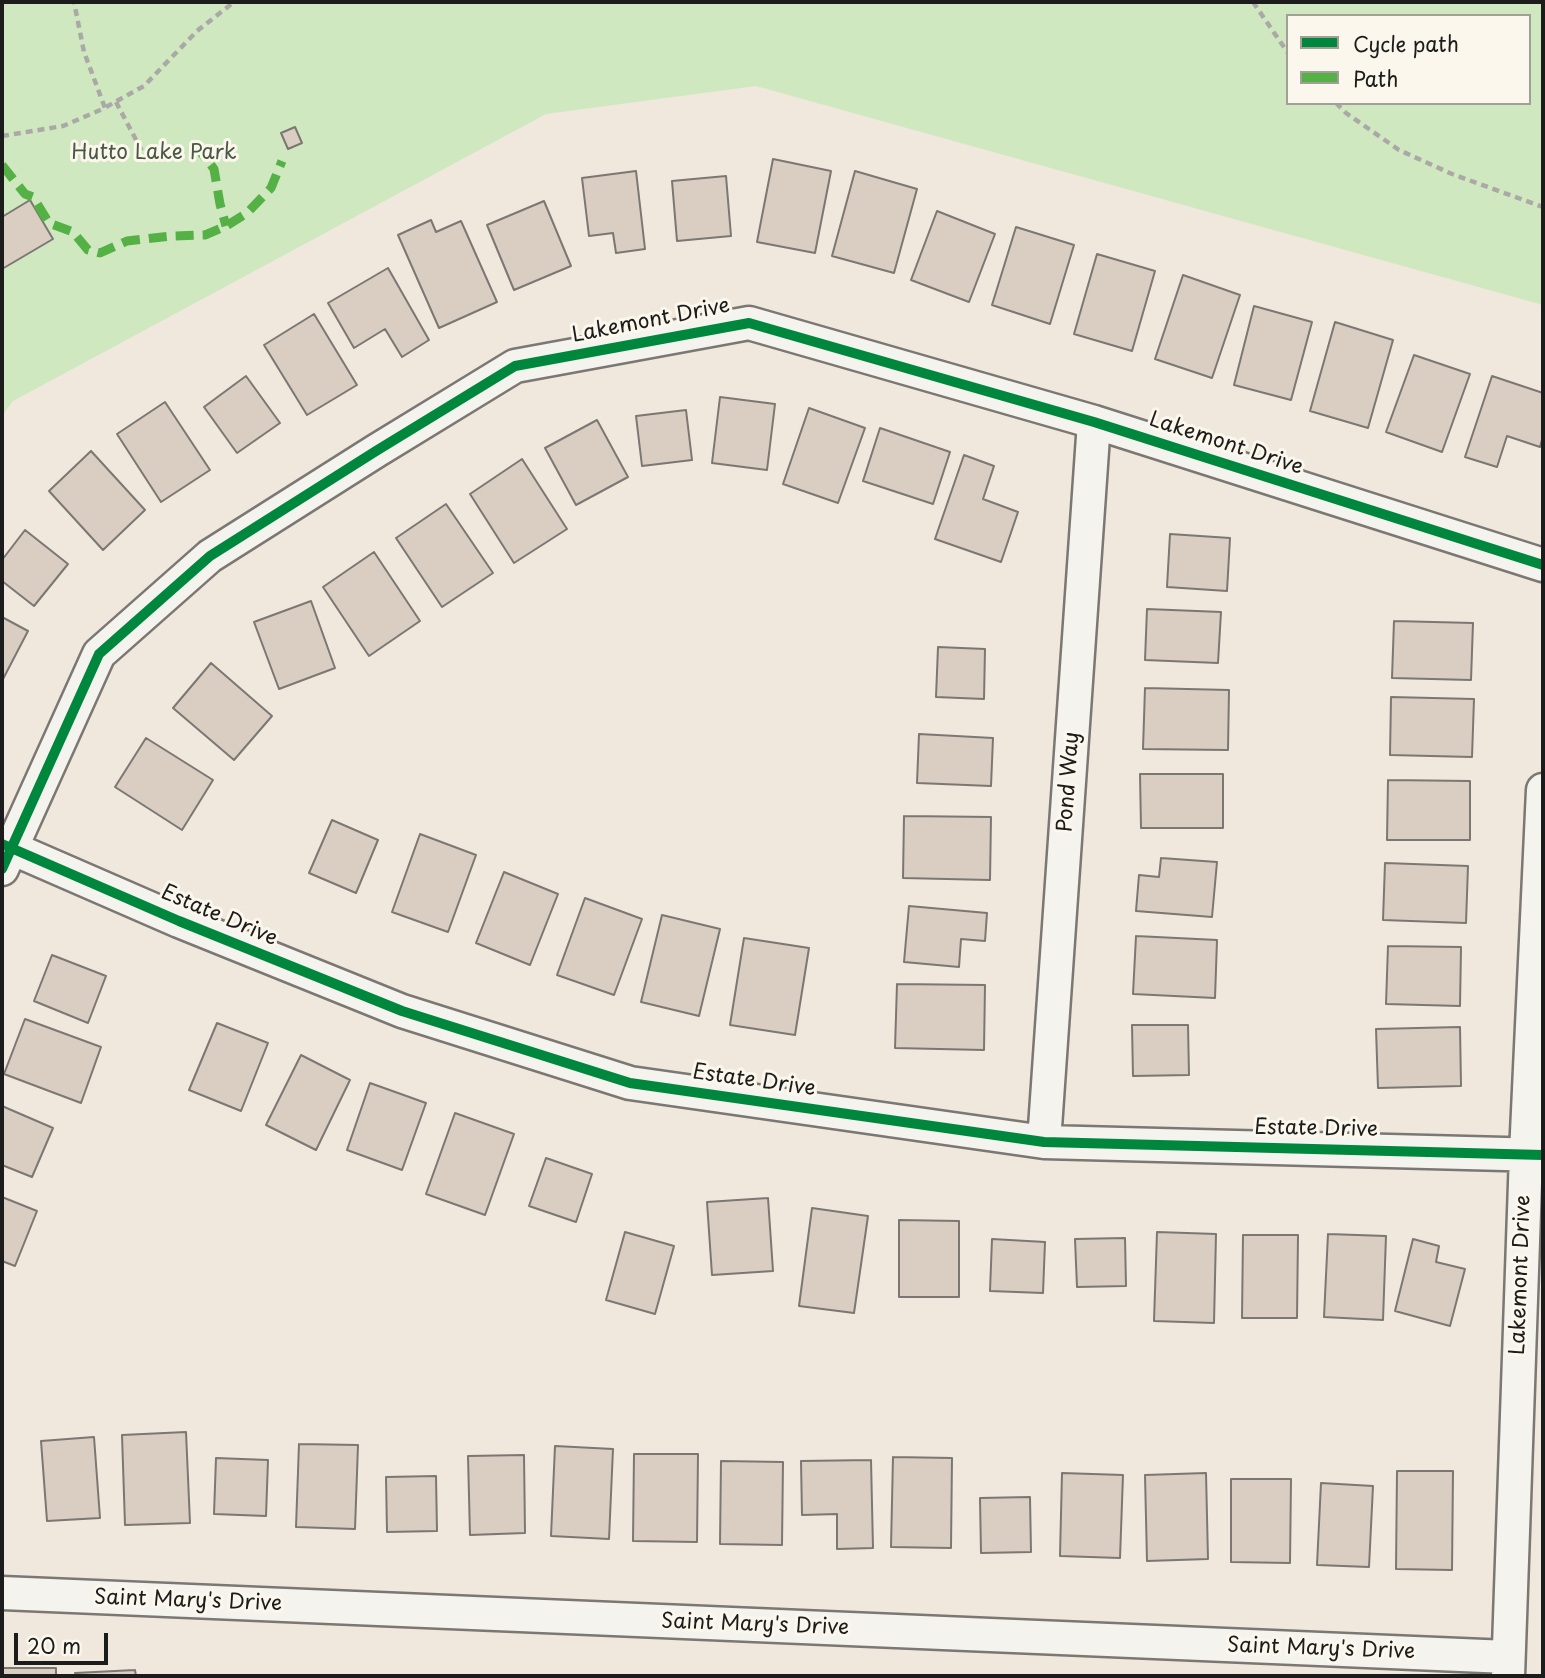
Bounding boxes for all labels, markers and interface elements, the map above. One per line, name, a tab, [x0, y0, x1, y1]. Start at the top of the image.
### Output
legend	[1286, 14, 1531, 105]
text: Cycle path	[1353, 27, 1459, 59]
text: Path	[1353, 62, 1398, 94]
park label: Hutto Lake Park	[71, 140, 237, 166]
street label: Lakemont Drive	[570, 293, 732, 349]
street label: Lakemont Drive	[1146, 407, 1306, 481]
street label: Pond Way	[1053, 731, 1085, 833]
street label: Estate Drive	[157, 880, 281, 952]
street label: Estate Drive	[691, 1060, 817, 1102]
street label: Estate Drive	[1254, 1115, 1378, 1143]
street label: Lakemont Drive	[1506, 1194, 1536, 1356]
street label: Saint Mary's Drive	[93, 1585, 283, 1617]
street label: Saint Mary's Drive	[660, 1609, 850, 1641]
scale bar	[18, 1618, 112, 1662]
text: 20 m	[27, 1629, 81, 1661]
street label: Saint Mary's Drive	[1226, 1633, 1416, 1665]

